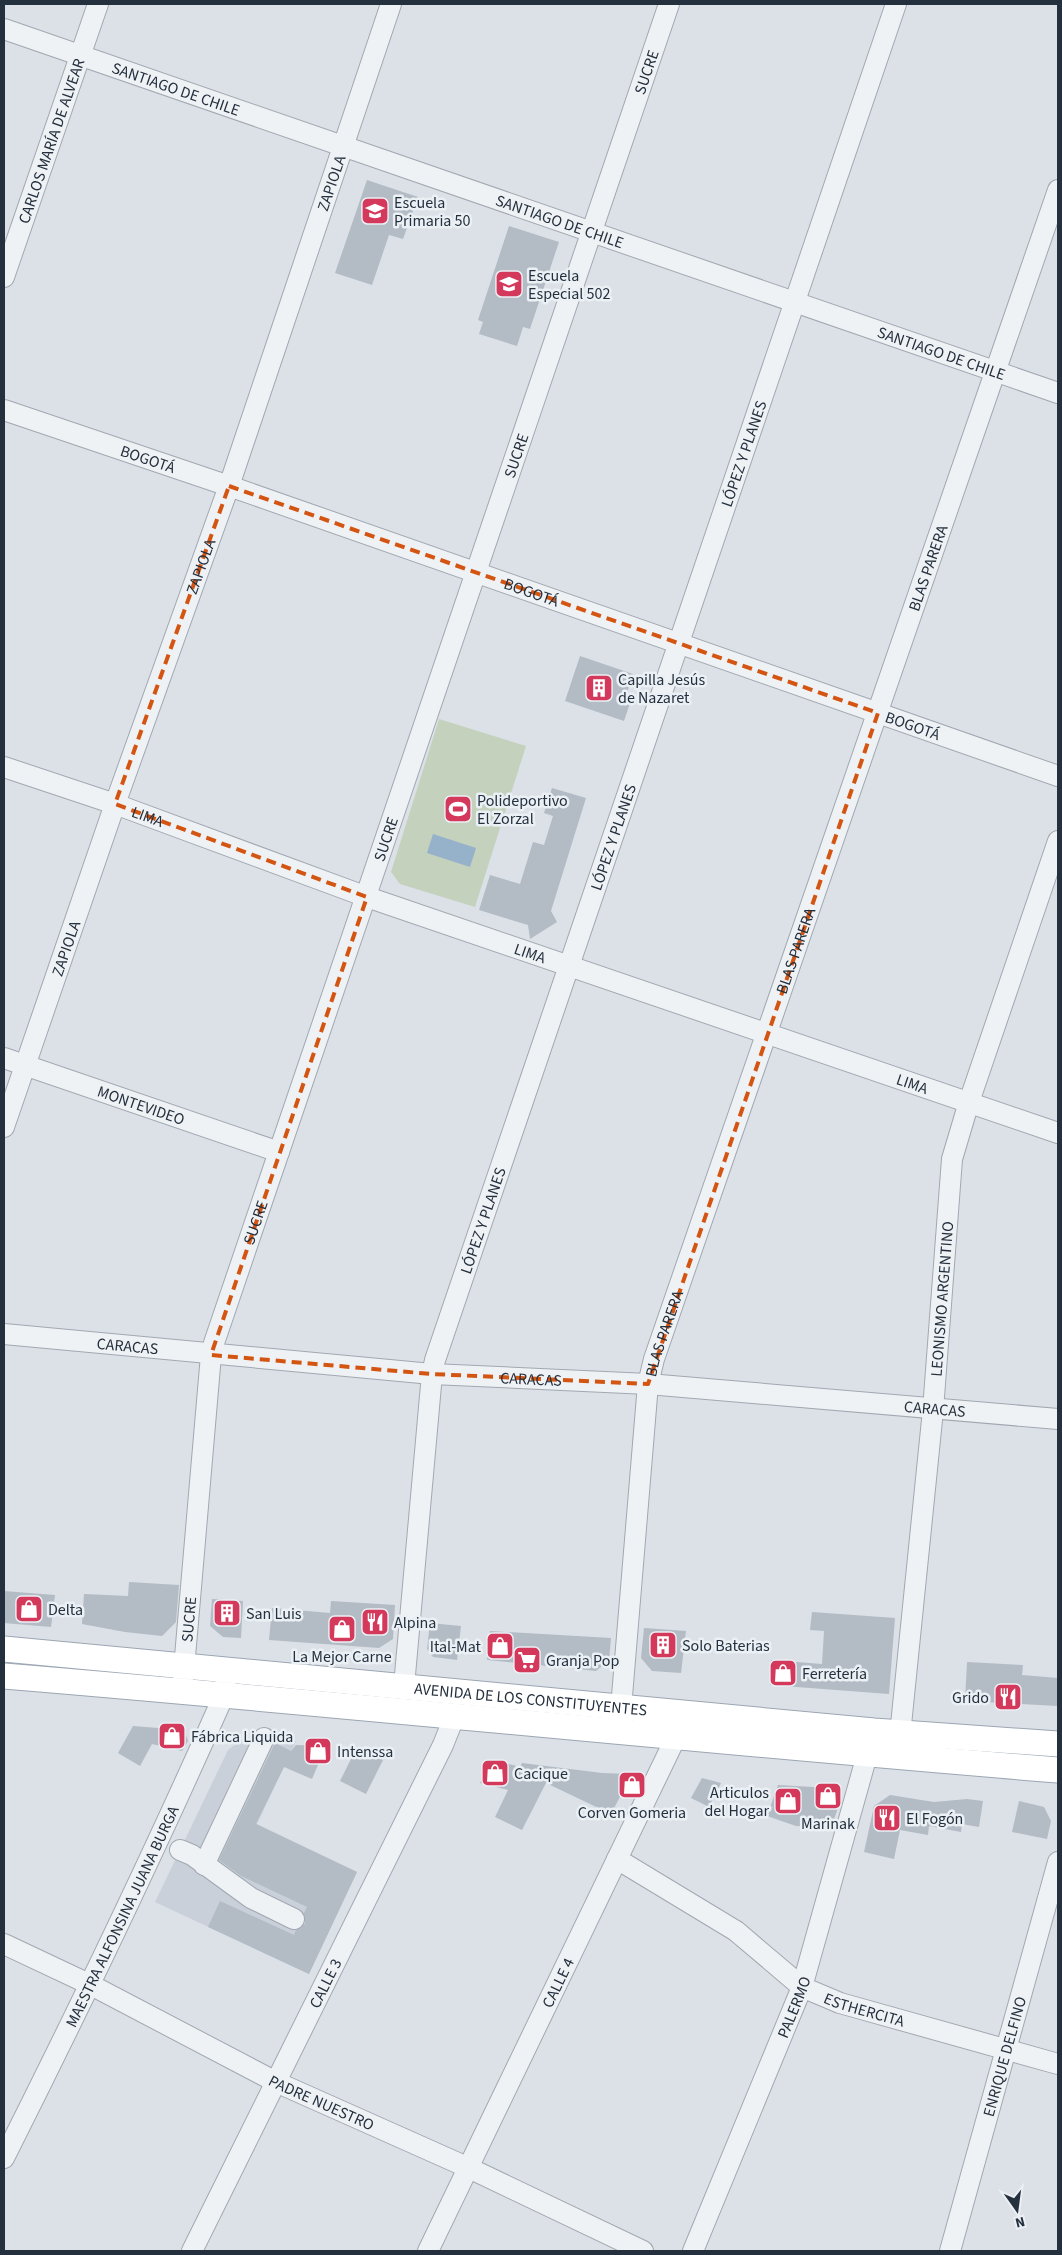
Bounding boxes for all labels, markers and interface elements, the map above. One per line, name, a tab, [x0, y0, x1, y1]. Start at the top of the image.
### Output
street label: SUCRE	[629, 47, 665, 97]
street label: CARLOS MARÍA DE ALVEAR	[13, 56, 90, 227]
street label: SANTIAGO DE CHILE	[109, 57, 243, 122]
street label: ZAPIOLA	[312, 152, 351, 214]
street label: SANTIAGO DE CHILE	[492, 190, 626, 254]
place label: Escuela Primaria 50	[394, 192, 471, 232]
school or university icon: Escuela Primaria 50	[360, 196, 390, 226]
place label: Escuela Especial 502	[528, 265, 610, 305]
school or university icon: Escuela Especial 502	[494, 269, 524, 299]
street label: SANTIAGO DE CHILE	[874, 321, 1008, 386]
street label: LÓPEZ Y PLANES	[716, 398, 772, 510]
street label: SUCRE	[499, 431, 534, 481]
street label: BOGOTÁ	[117, 440, 178, 479]
street label: BLAS PARERA	[903, 522, 954, 614]
street label: ZAPIOLA	[181, 536, 221, 598]
street label: BOGOTÁ	[501, 573, 562, 613]
place label: Capilla Jesús de Nazaret	[618, 669, 705, 709]
building icon: Capilla Jesús de Nazaret	[584, 673, 614, 703]
street label: BOGOTÁ	[882, 706, 943, 746]
street label: LÓPEZ Y PLANES	[585, 781, 642, 893]
place label: Polideportivo El Zorzal	[477, 790, 568, 830]
sports icon: Polideportivo El Zorzal	[443, 794, 473, 824]
street label: LIMA	[129, 801, 167, 833]
street label: SUCRE	[369, 814, 404, 864]
street label: BLAS PARERA	[771, 904, 821, 997]
street label: ZAPIOLA	[47, 917, 86, 979]
street label: LIMA	[511, 938, 549, 969]
street label: LIMA	[893, 1069, 931, 1100]
street label: MONTEVIDEO	[94, 1081, 188, 1131]
street label: LÓPEZ Y PLANES	[455, 1165, 512, 1277]
street label: SUCRE	[238, 1198, 274, 1248]
street label: LEONISMO ARGENTINO	[926, 1220, 959, 1377]
street label: BLAS PARERA	[640, 1287, 689, 1379]
street label: CARACAS	[96, 1333, 159, 1360]
street label: CARACAS	[500, 1367, 562, 1392]
street label: CARACAS	[903, 1396, 967, 1423]
shop icon: Delta	[14, 1594, 44, 1624]
street label: SUCRE	[176, 1596, 202, 1643]
building icon: San Luis	[212, 1598, 242, 1628]
place label: Delta	[48, 1599, 83, 1621]
place label: San Luis	[246, 1603, 302, 1625]
restaurant icon: Alpina	[360, 1607, 390, 1637]
place label: Alpina	[394, 1612, 436, 1634]
shop icon: La Mejor Carne	[327, 1614, 357, 1644]
building icon: Solo Baterias	[648, 1630, 678, 1660]
shop icon: Ital-Mat	[485, 1631, 515, 1661]
place label: Solo Baterias	[682, 1635, 770, 1657]
place label: Ital-Mat	[430, 1636, 482, 1658]
supermarket icon: Granja Pop	[512, 1645, 542, 1675]
place label: La Mejor Carne	[292, 1646, 392, 1668]
place label: Granja Pop	[546, 1650, 619, 1672]
shop icon: Ferretería	[768, 1658, 798, 1688]
place label: Ferretería	[802, 1663, 867, 1685]
street label: AVENIDA DE LOS CONSTITUYENTES	[413, 1678, 648, 1722]
restaurant icon: Grido	[993, 1682, 1023, 1712]
place label: Grido	[952, 1687, 989, 1709]
shop icon: Fábrica Liquida	[157, 1721, 187, 1751]
place label: Fábrica Liquida	[191, 1726, 293, 1748]
shop icon: Intenssa	[303, 1736, 333, 1766]
place label: Intenssa	[337, 1741, 393, 1763]
shop icon: Cacique	[480, 1758, 510, 1788]
place label: Cacique	[514, 1763, 568, 1785]
shop icon: Corven Gomeria	[617, 1770, 647, 1800]
shop icon: Marinak	[813, 1781, 843, 1811]
place label: Articulos del Hogar	[704, 1782, 769, 1822]
shop icon: Articulos del Hogar	[773, 1786, 803, 1816]
street label: MAESTRA ALFONSINA JUANA BURGA	[61, 1802, 185, 2031]
place label: Corven Gomeria	[578, 1802, 686, 1824]
restaurant icon: El Fogón	[872, 1803, 902, 1833]
place label: El Fogón	[906, 1808, 963, 1830]
place label: Marinak	[801, 1813, 855, 1835]
street label: CALLE 4	[537, 1954, 580, 2012]
street label: CALLE 3	[304, 1955, 347, 2012]
street label: PALERMO	[772, 1974, 816, 2041]
street label: ESTHERCITA	[820, 1987, 907, 2033]
street label: ENRIQUE DELFINO	[978, 1994, 1032, 2119]
street label: PADRE NUESTRO	[264, 2070, 377, 2136]
north arrow	[992, 2185, 1042, 2235]
text: N	[1013, 2211, 1027, 2232]

